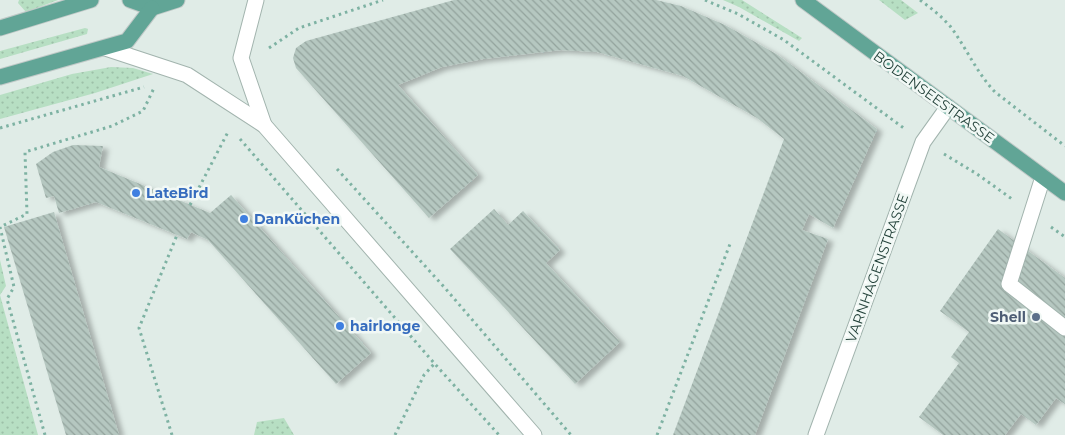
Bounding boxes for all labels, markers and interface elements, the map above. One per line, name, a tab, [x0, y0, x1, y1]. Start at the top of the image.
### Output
street label: BODENSEESTRASSE	[870, 47, 998, 147]
place label: LateBird	[146, 184, 208, 202]
marker: LateBird	[130, 187, 142, 199]
street label: VARNHAGENSTRASSE	[842, 191, 912, 345]
place label: DanKüchen	[254, 210, 340, 228]
marker: DanKüchen	[238, 213, 250, 225]
place label: Shell	[990, 308, 1026, 326]
marker: Shell	[1030, 311, 1042, 323]
place label: hairlonge	[350, 317, 420, 335]
marker: hairlonge	[334, 320, 346, 332]

